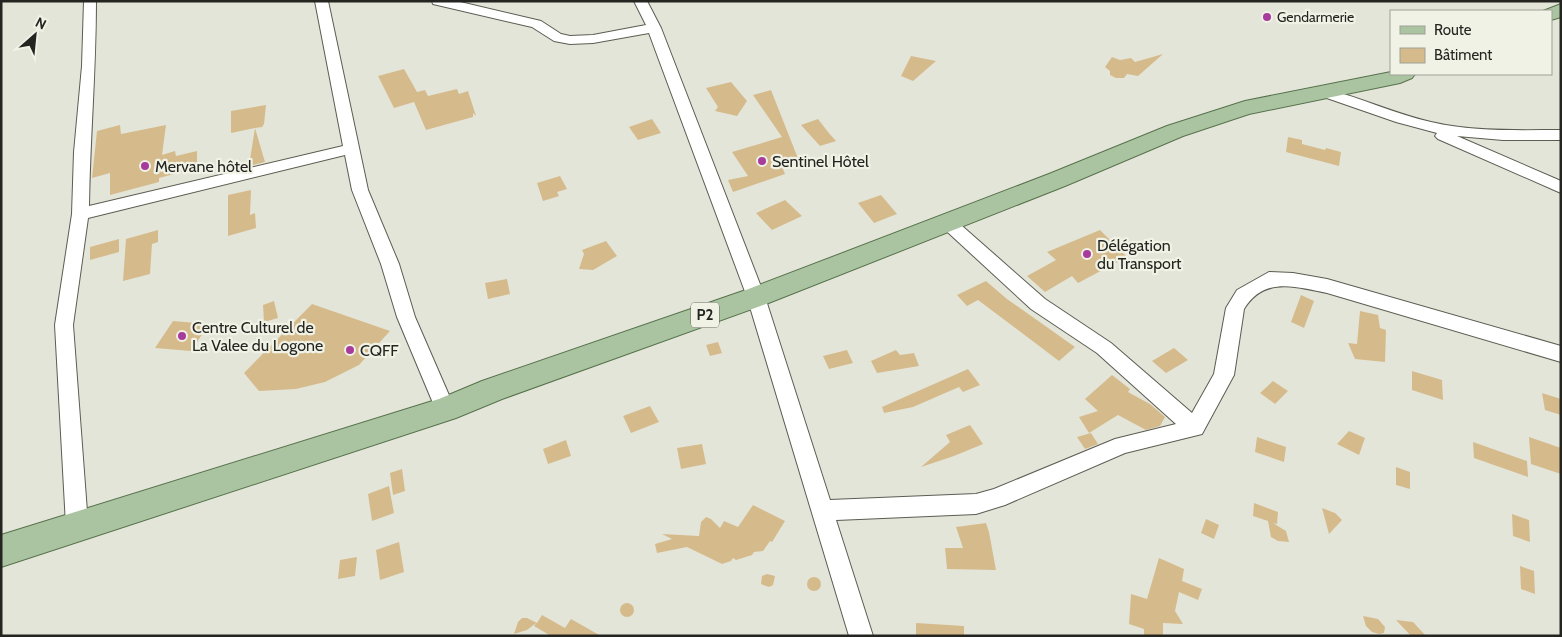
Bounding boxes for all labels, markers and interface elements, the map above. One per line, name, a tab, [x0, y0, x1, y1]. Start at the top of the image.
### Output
place label: Gendarmerie	[1277, 8, 1354, 26]
north arrow	[10, 10, 60, 60]
legend	[1390, 10, 1552, 75]
marker: Gendarmerie	[1261, 11, 1273, 23]
text: N	[32, 13, 49, 34]
text: Route	[1434, 21, 1472, 39]
text: Bâtiment	[1434, 46, 1492, 64]
place label: Sentinel Hôtel	[772, 152, 869, 171]
marker: Sentinel Hôtel	[756, 155, 768, 167]
place label: Mervane hôtel	[155, 157, 252, 176]
marker: Mervane hôtel	[139, 160, 151, 172]
place label: Délégation du Transport	[1097, 236, 1182, 273]
marker: Délégation du Transport	[1081, 248, 1093, 260]
road number: P2	[691, 302, 719, 328]
place label: Centre Culturel de La Valee du Logone	[192, 318, 323, 355]
marker: Centre Culturel de La Valee du Logone	[176, 330, 188, 342]
place label: CQFF	[360, 341, 399, 360]
marker: CQFF	[344, 344, 356, 356]

